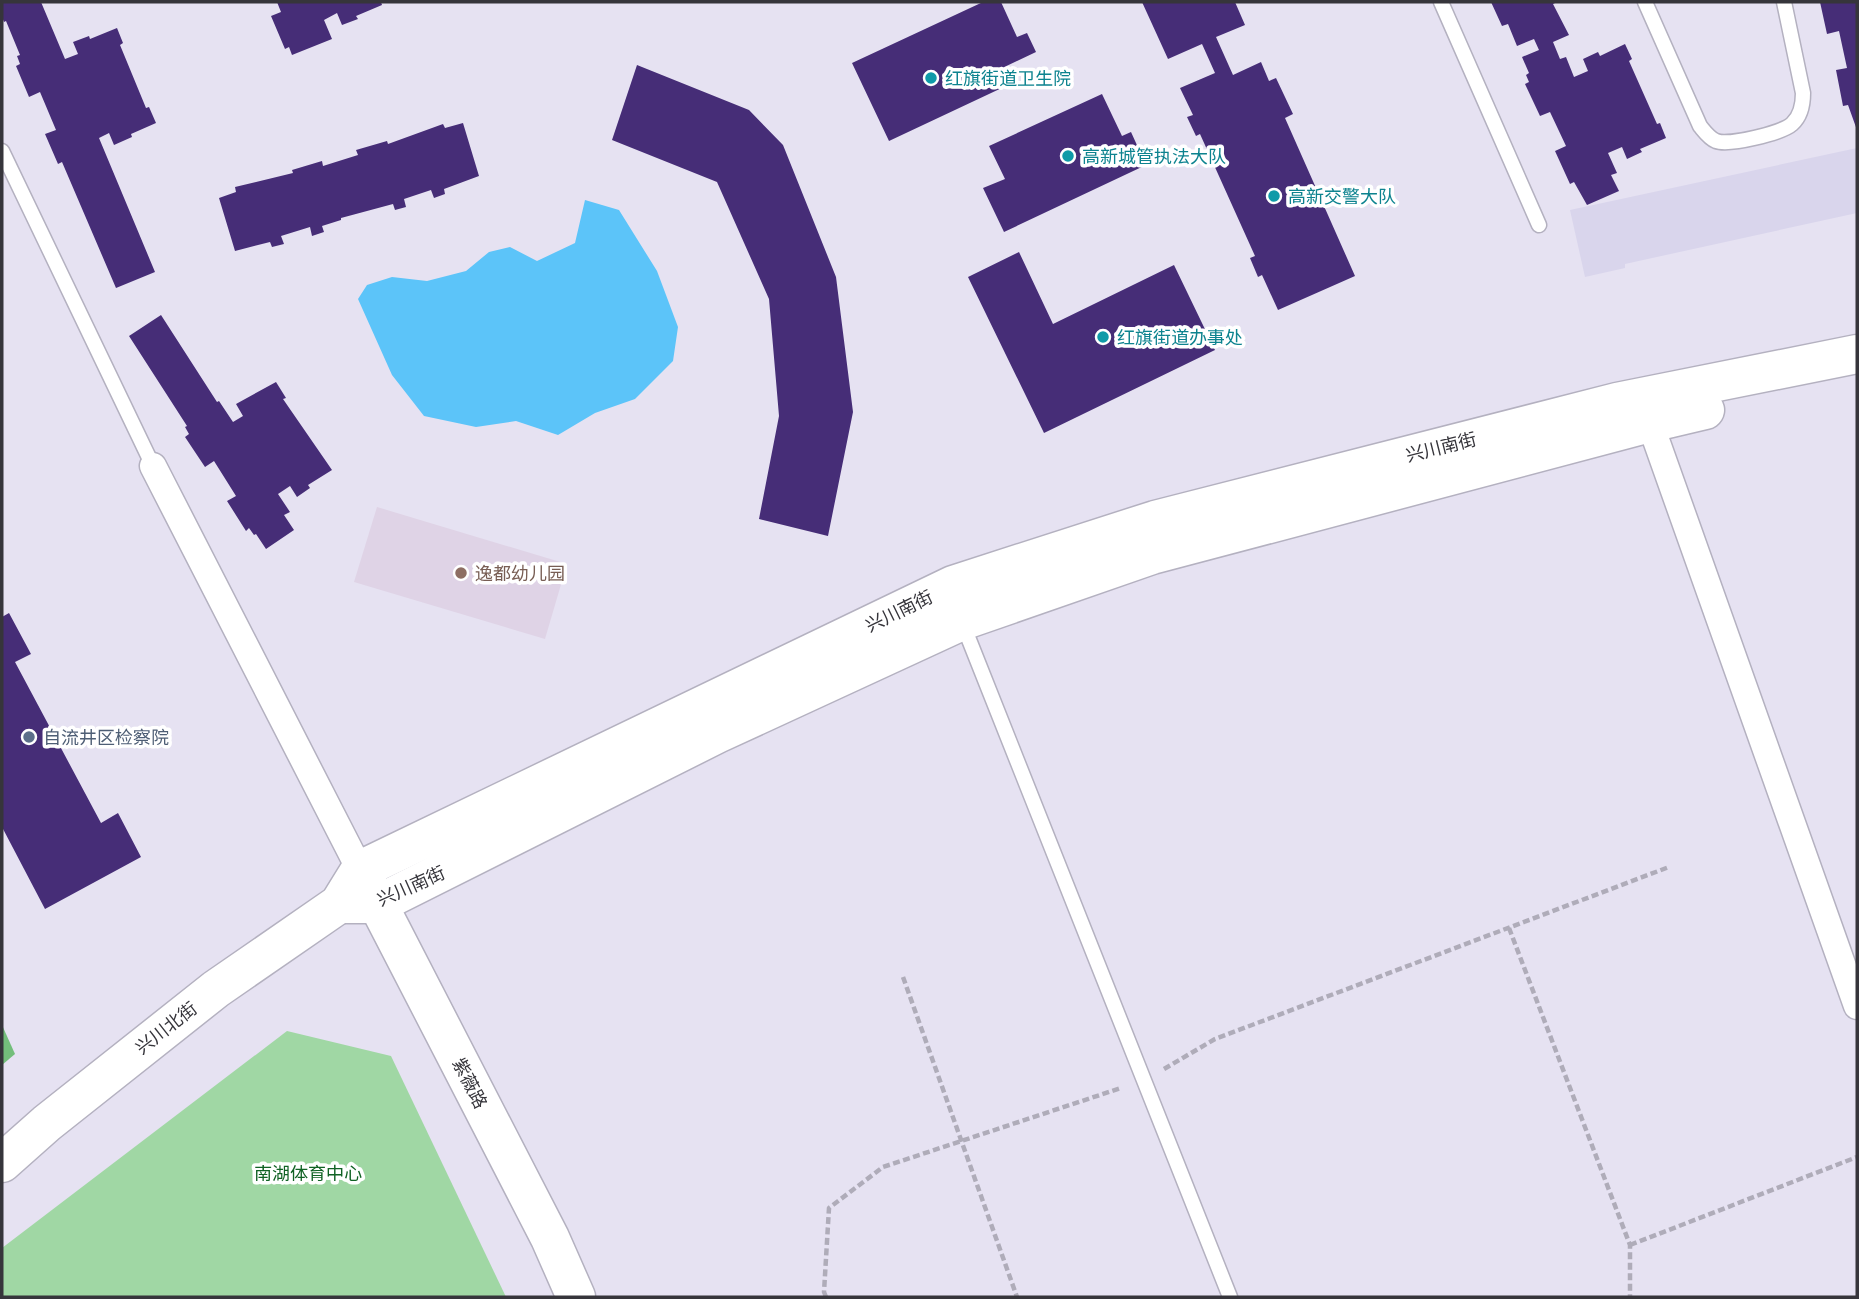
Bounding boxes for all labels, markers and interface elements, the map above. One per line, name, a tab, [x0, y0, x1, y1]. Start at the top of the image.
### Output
place label: 红旗街道卫生院	[945, 65, 1071, 92]
marker: 红旗街道卫生院	[923, 70, 939, 86]
place label: 高新城管执法大队	[1082, 143, 1226, 170]
marker: 高新城管执法大队	[1060, 148, 1076, 164]
place label: 高新交警大队	[1288, 183, 1396, 210]
marker: 高新交警大队	[1266, 188, 1282, 204]
place label: 红旗街道办事处	[1117, 324, 1243, 351]
marker: 红旗街道办事处	[1095, 329, 1111, 345]
street label: 兴川南街	[1403, 425, 1479, 469]
place label: 逸都幼儿园	[475, 560, 565, 587]
marker: 逸都幼儿园	[453, 565, 469, 581]
street label: 兴川南街	[861, 583, 937, 639]
place label: 自流井区检察院	[43, 724, 169, 751]
marker: 自流井区检察院	[21, 729, 37, 745]
street label: 兴川南街	[373, 859, 449, 913]
street label: 兴川北街	[129, 995, 203, 1061]
street label: 紫薇路	[446, 1053, 494, 1113]
park label: 南湖体育中心	[254, 1160, 362, 1187]

